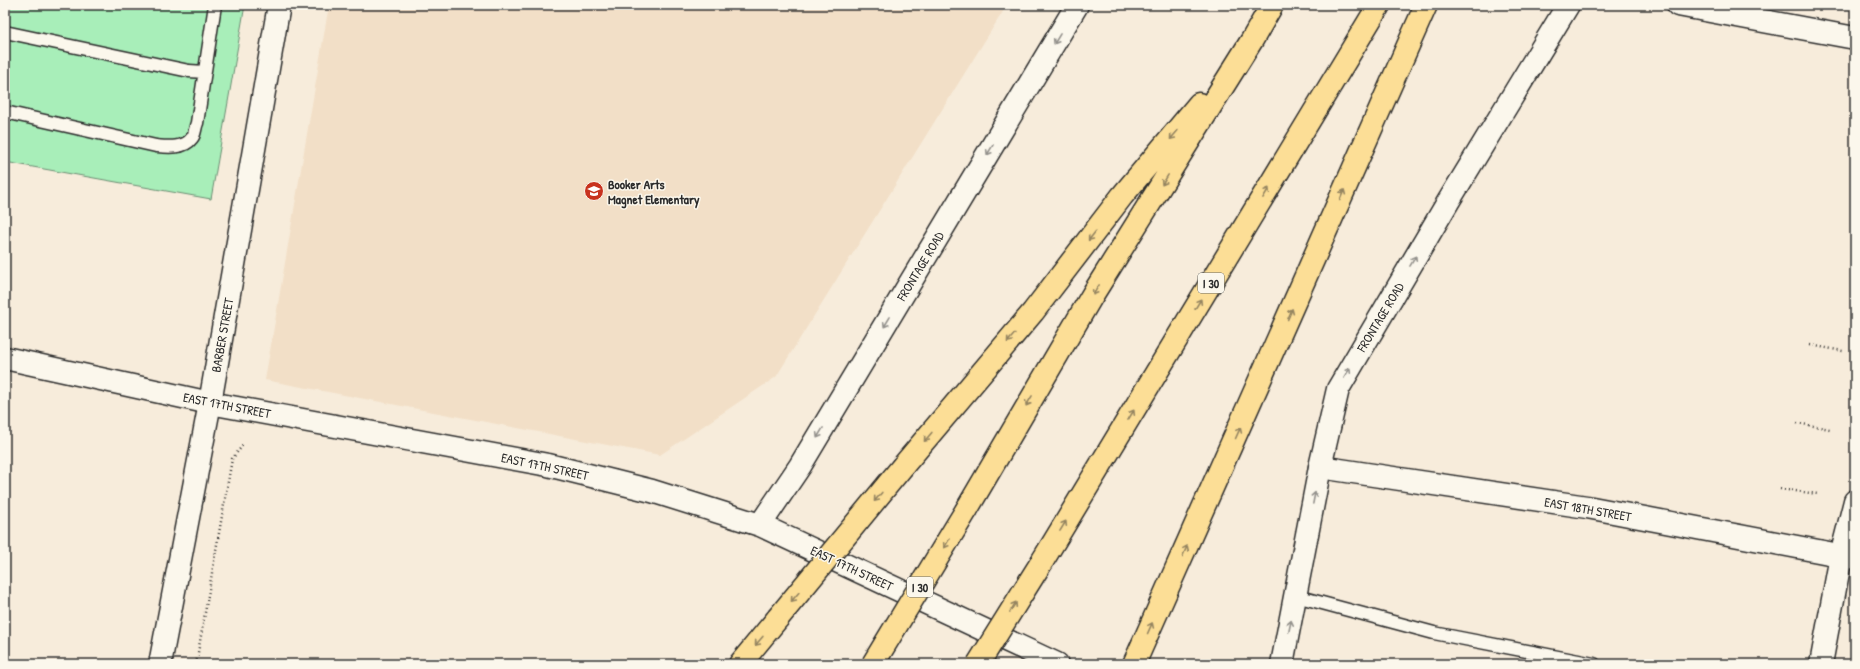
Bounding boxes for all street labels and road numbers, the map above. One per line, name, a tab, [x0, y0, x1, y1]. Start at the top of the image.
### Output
street label: FRONTAGE ROAD	[892, 227, 948, 305]
road number: I 30	[1198, 273, 1224, 293]
street label: FRONTAGE ROAD	[1352, 278, 1408, 356]
street label: BARBER STREET	[207, 295, 238, 374]
street label: EAST 17TH STREET	[182, 388, 273, 422]
street label: EAST 17TH STREET	[500, 448, 591, 484]
street label: EAST 18TH STREET	[1543, 492, 1634, 526]
street label: EAST 17TH STREET	[808, 541, 897, 595]
road number: I 30	[907, 577, 933, 597]

